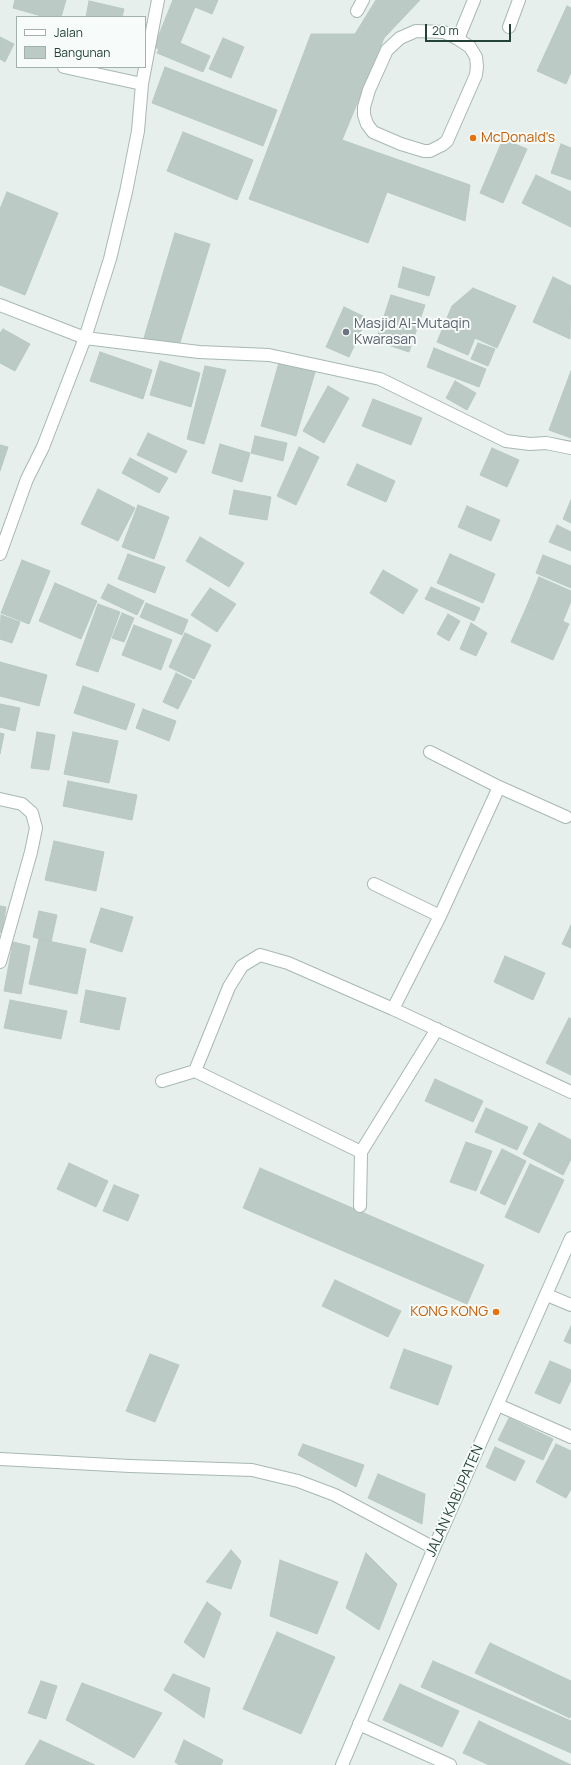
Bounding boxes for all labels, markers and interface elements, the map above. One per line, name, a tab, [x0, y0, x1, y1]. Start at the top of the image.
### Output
legend	[16, 16, 146, 68]
scale bar	[427, 16, 513, 42]
text: 20 m	[432, 22, 459, 39]
text: Jalan	[54, 24, 83, 41]
text: Bangunan	[54, 44, 110, 61]
place label: McDonald's	[481, 130, 555, 146]
marker: McDonald's	[468, 133, 478, 143]
place label: Masjid Al-Mutaqin Kwarasan	[354, 316, 470, 348]
marker: Masjid Al-Mutaqin Kwarasan	[341, 327, 351, 337]
place label: KONG KONG	[410, 1304, 488, 1320]
marker: KONG KONG	[491, 1307, 501, 1317]
street label: JALAN KABUPATEN	[423, 1442, 487, 1560]

